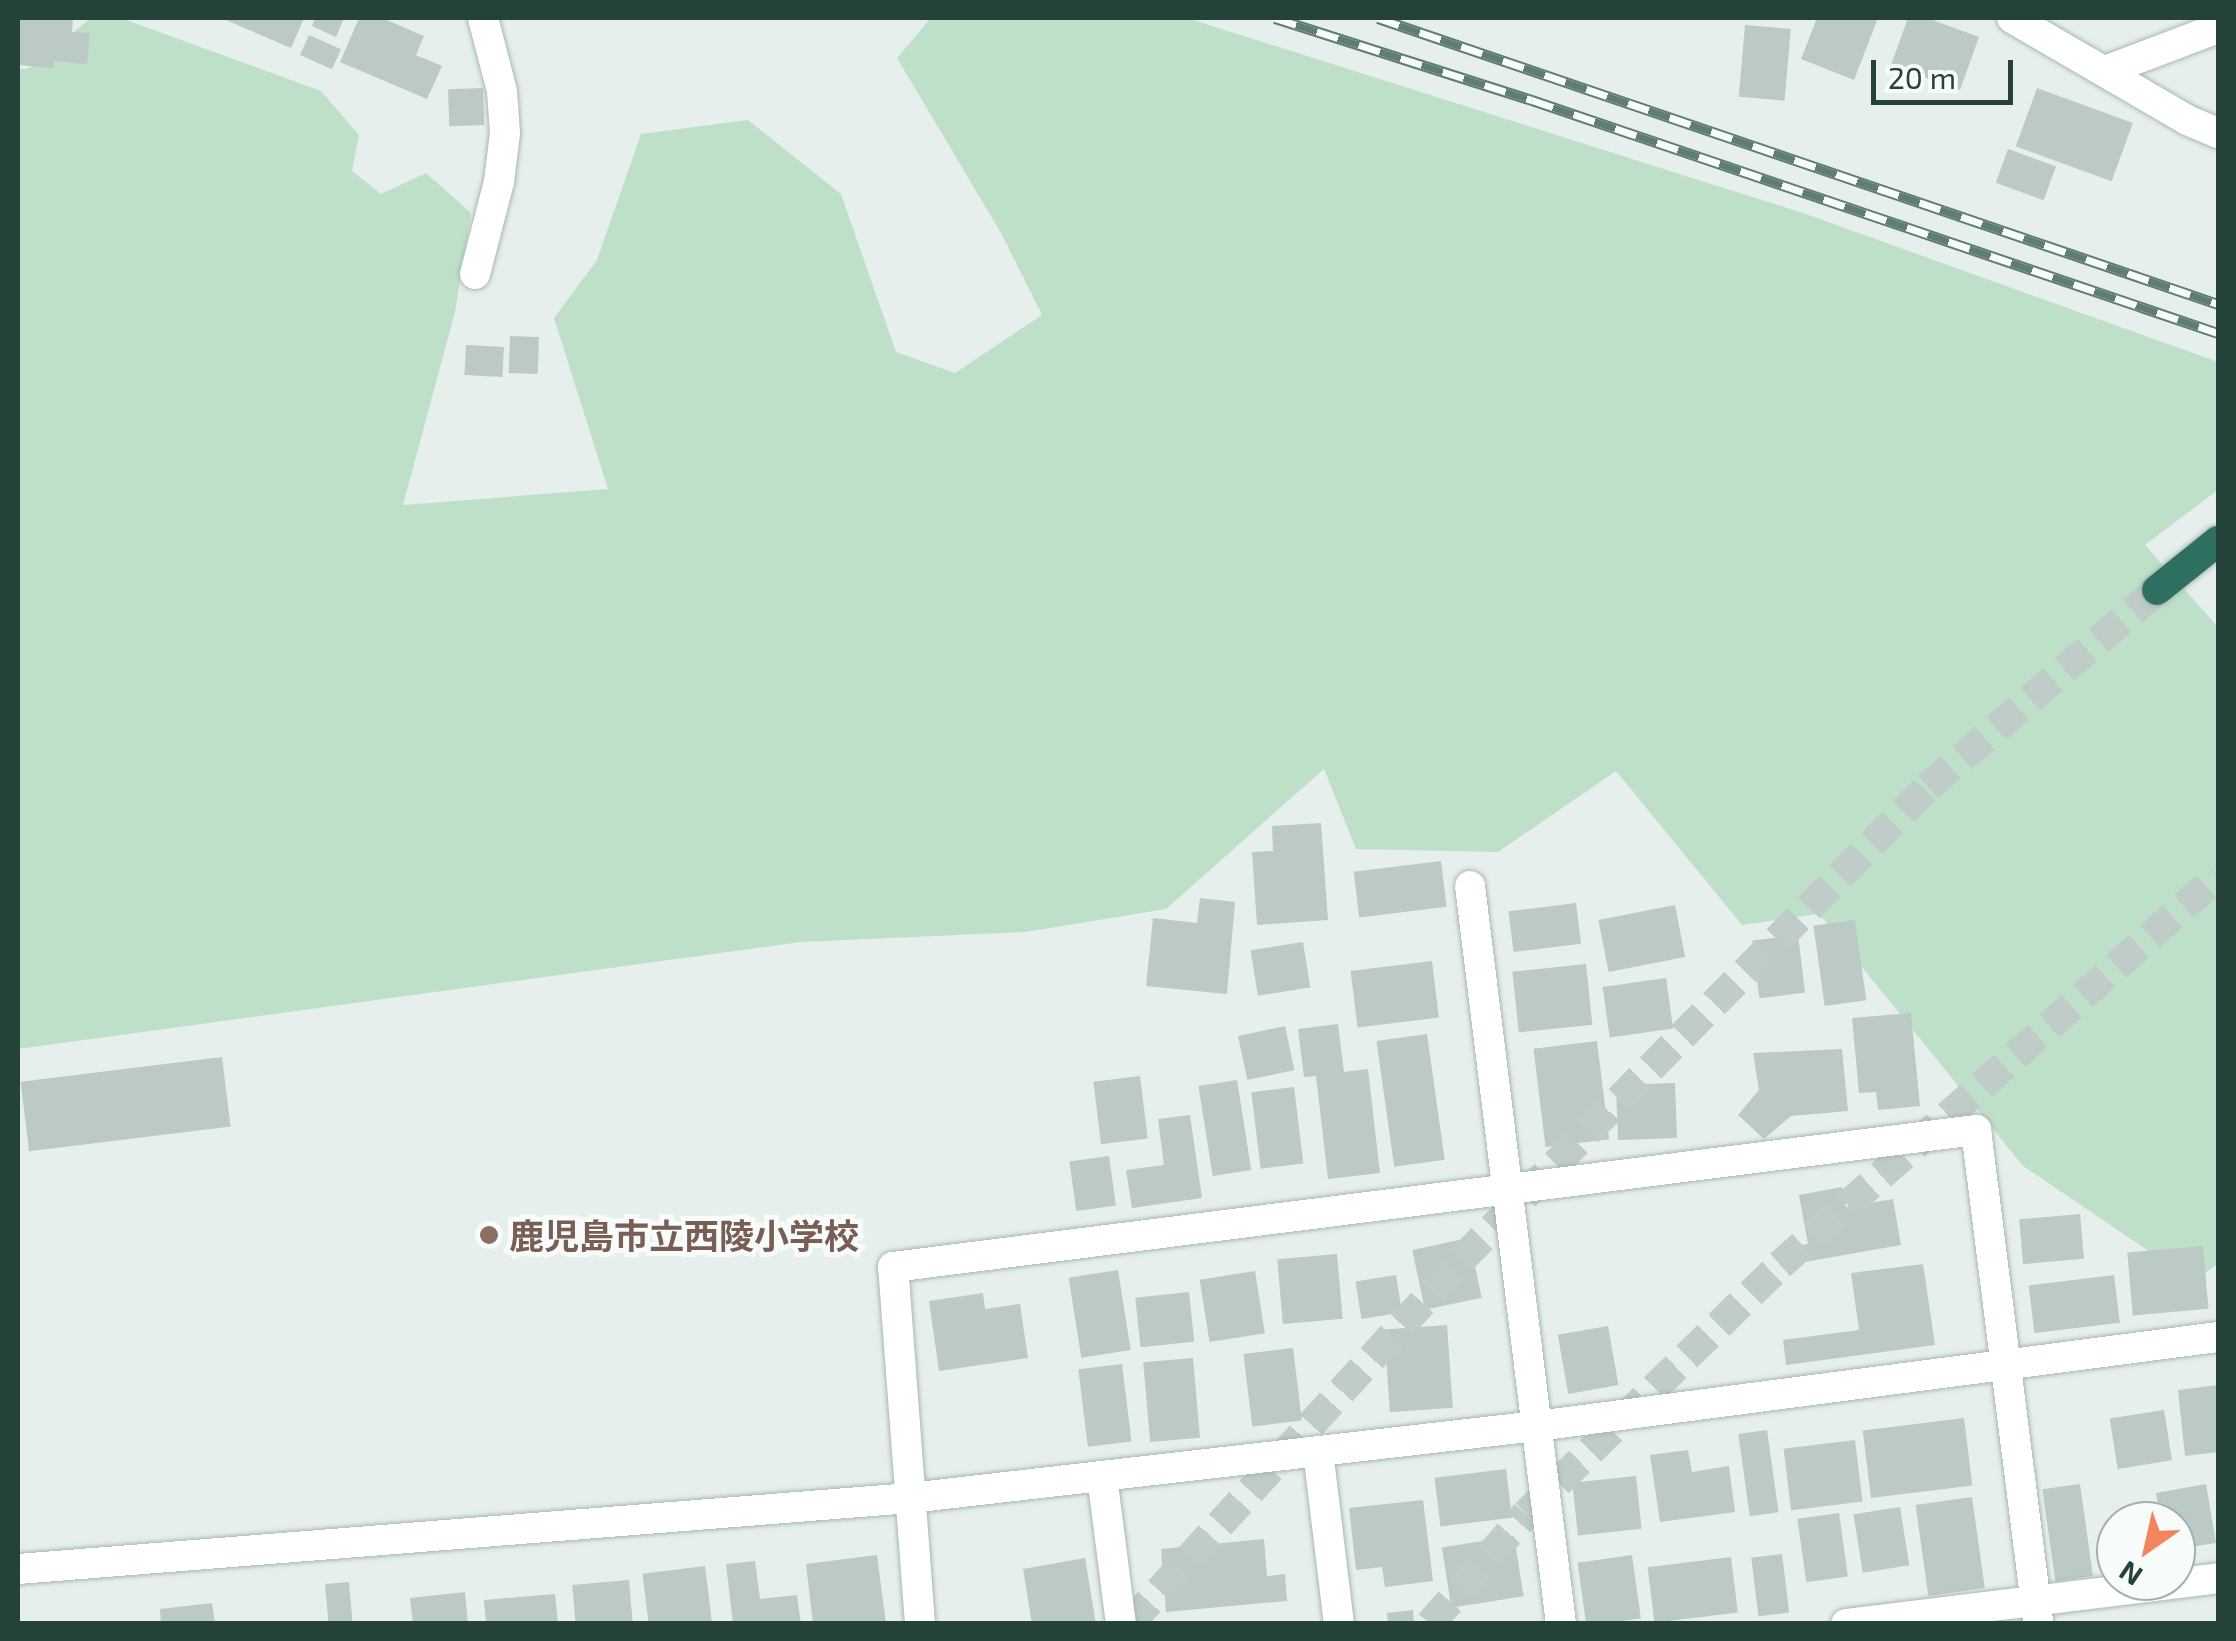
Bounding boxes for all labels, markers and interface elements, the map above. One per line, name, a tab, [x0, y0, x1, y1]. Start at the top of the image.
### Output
scale bar	[1876, 40, 2018, 102]
text: 20 m	[1888, 59, 1956, 95]
place label: 鹿児島市立西陵小学校	[509, 1214, 859, 1256]
marker: 鹿児島市立西陵小学校	[478, 1224, 500, 1246]
north arrow	[2096, 1501, 2196, 1601]
text: N	[2112, 1554, 2148, 1594]

